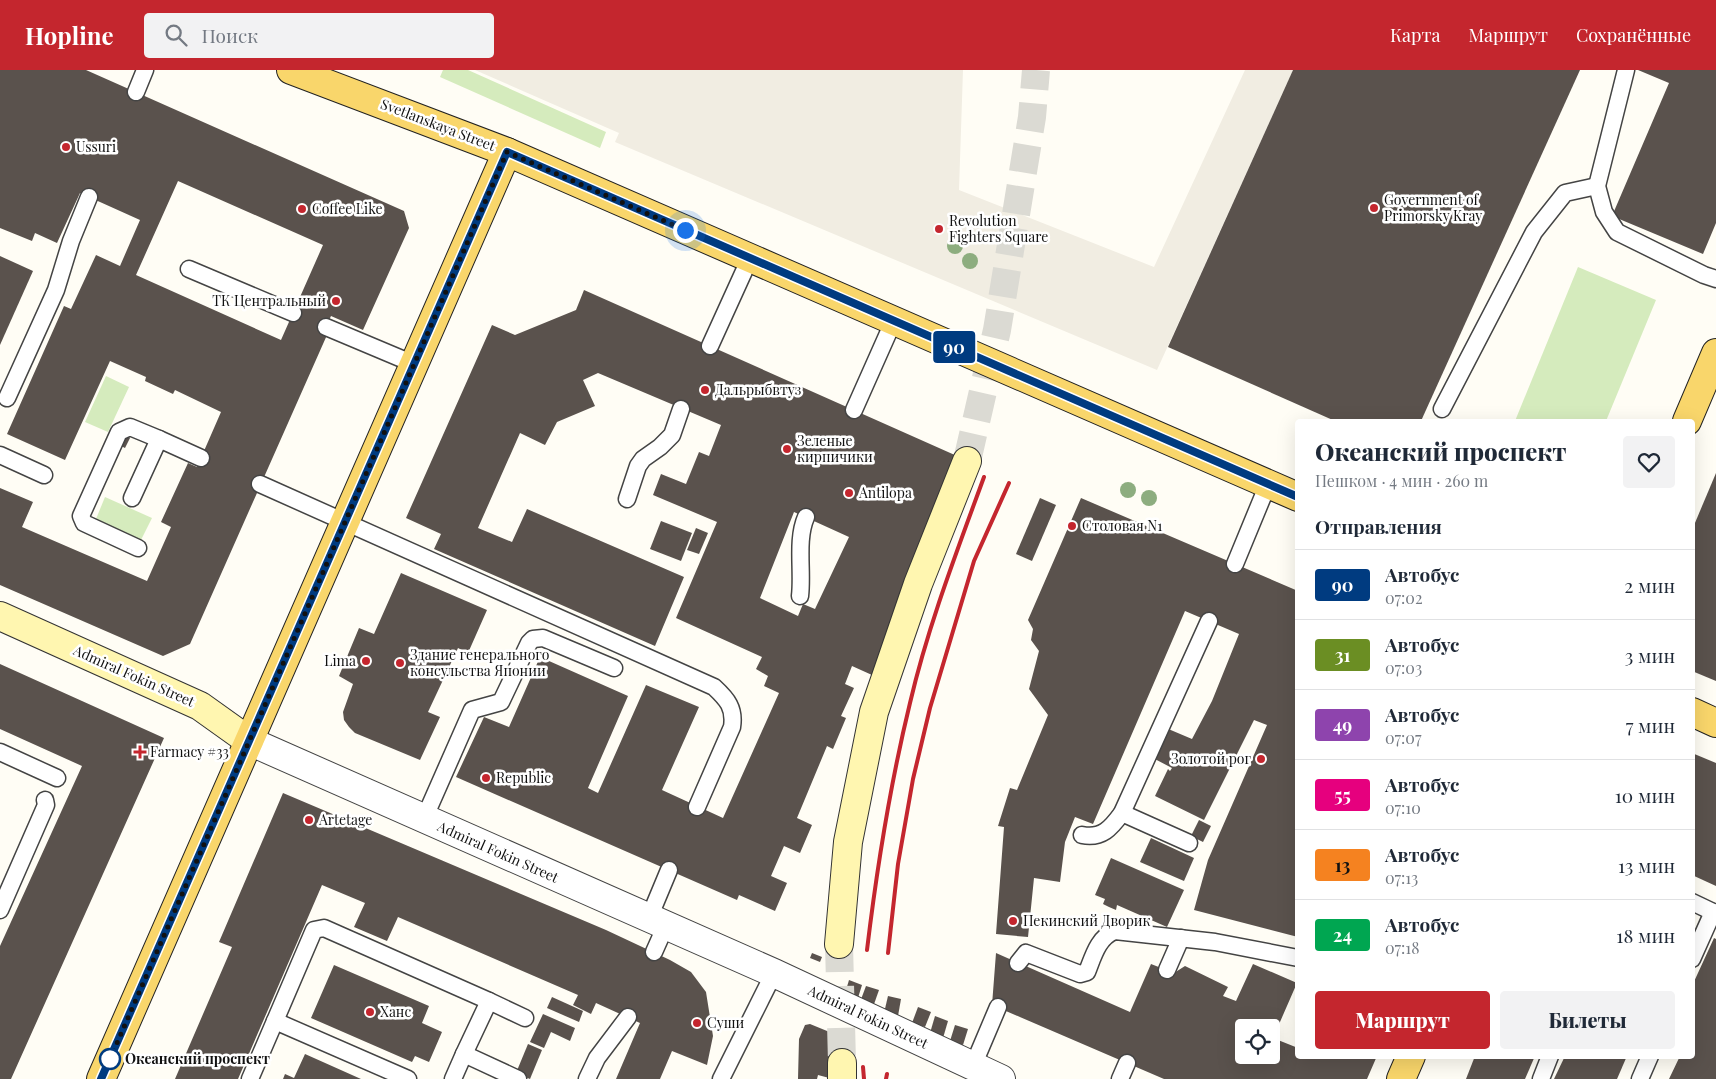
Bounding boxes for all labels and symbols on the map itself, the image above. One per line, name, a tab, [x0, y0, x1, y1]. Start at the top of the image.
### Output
street label: Svetlanskaya Street	[378, 94, 499, 155]
place label: Ussuri	[76, 137, 116, 156]
marker: Ussuri	[60, 141, 72, 153]
place label: Government of Primorsky Kray	[1384, 190, 1482, 225]
place label: Coffee Like	[312, 199, 383, 218]
marker: Government of Primorsky Kray	[1368, 202, 1380, 214]
marker: Coffee Like	[296, 203, 308, 215]
place label: Revolution Fighters Square	[949, 211, 1048, 246]
your location	[673, 218, 698, 243]
marker: Revolution Fighters Square	[933, 223, 945, 235]
place label: ТК Центральный	[212, 291, 326, 310]
marker: ТК Центральный	[330, 295, 342, 307]
line badge: 90	[932, 331, 976, 363]
place label: Дальрыбвтуз	[715, 380, 801, 399]
marker: Дальрыбвтуз	[699, 384, 711, 396]
place label: Зеленые кирпичики	[797, 431, 873, 466]
marker: Зеленые кирпичики	[781, 443, 793, 455]
place label: Antilopa	[858, 483, 912, 502]
marker: Antilopa	[843, 487, 855, 499]
place label: Столовая N1	[1082, 516, 1162, 535]
marker: Столовая N1	[1066, 520, 1078, 532]
street label: Admiral Fokin Street	[70, 640, 199, 711]
place label: Здание генерального консульства Японии	[410, 645, 550, 680]
place label: Lima	[324, 651, 356, 670]
marker: Lima	[360, 655, 372, 667]
marker: Здание генерального консульства Японии	[394, 657, 406, 669]
place label: Farmacy #33	[150, 742, 229, 761]
marker: Farmacy #33	[134, 746, 146, 758]
place label: Золотой рог	[1171, 749, 1251, 768]
marker: Золотой рог	[1255, 753, 1267, 765]
place label: Republic	[496, 768, 551, 787]
marker: Republic	[480, 772, 492, 784]
place label: Artetage	[318, 810, 372, 829]
marker: Artetage	[303, 814, 315, 826]
street label: Admiral Fokin Street	[434, 816, 563, 887]
place label: Пекинский Дворик	[1023, 911, 1151, 930]
marker: Пекинский Дворик	[1007, 915, 1019, 927]
street label: Admiral Fokin Street	[804, 980, 932, 1053]
place label: Ханс	[380, 1002, 411, 1021]
marker: Ханс	[364, 1006, 376, 1018]
place label: Суши	[707, 1013, 745, 1032]
marker: Суши	[691, 1017, 703, 1029]
marker: Океанский проспект	[99, 1048, 121, 1070]
place label: Океанский проспект	[125, 1049, 270, 1068]

